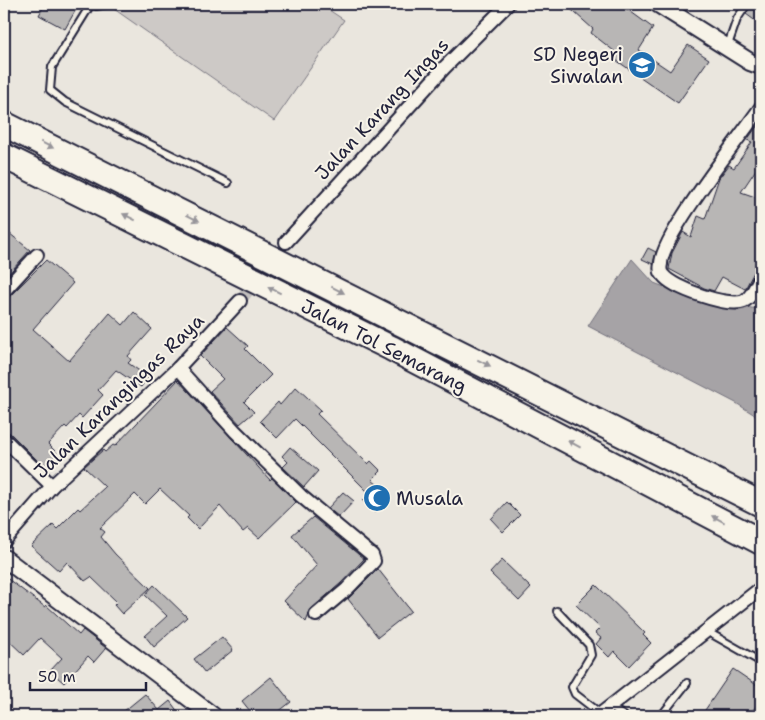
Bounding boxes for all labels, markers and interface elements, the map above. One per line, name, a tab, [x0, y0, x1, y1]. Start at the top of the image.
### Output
street label: Jalan Karang Ingas	[310, 33, 454, 185]
place label: SD Negeri Siwalan	[533, 42, 623, 89]
school or university icon: SD Negeri Siwalan	[627, 50, 657, 80]
one-way arrow	[40, 141, 55, 150]
one-way arrow	[122, 213, 136, 221]
one-way arrow	[186, 214, 200, 222]
one-way arrow	[267, 285, 281, 293]
one-way arrow	[331, 286, 346, 294]
street label: Jalan Tol Semarang	[297, 293, 471, 399]
street label: Jalan Karangingas Raya	[29, 308, 209, 484]
one-way arrow	[477, 359, 491, 367]
one-way arrow	[567, 440, 581, 448]
mosque icon: Musala	[362, 483, 392, 513]
place label: Musala	[396, 486, 463, 511]
one-way arrow	[711, 515, 725, 523]
scale bar	[30, 660, 146, 692]
text: 50 m	[38, 667, 76, 687]

